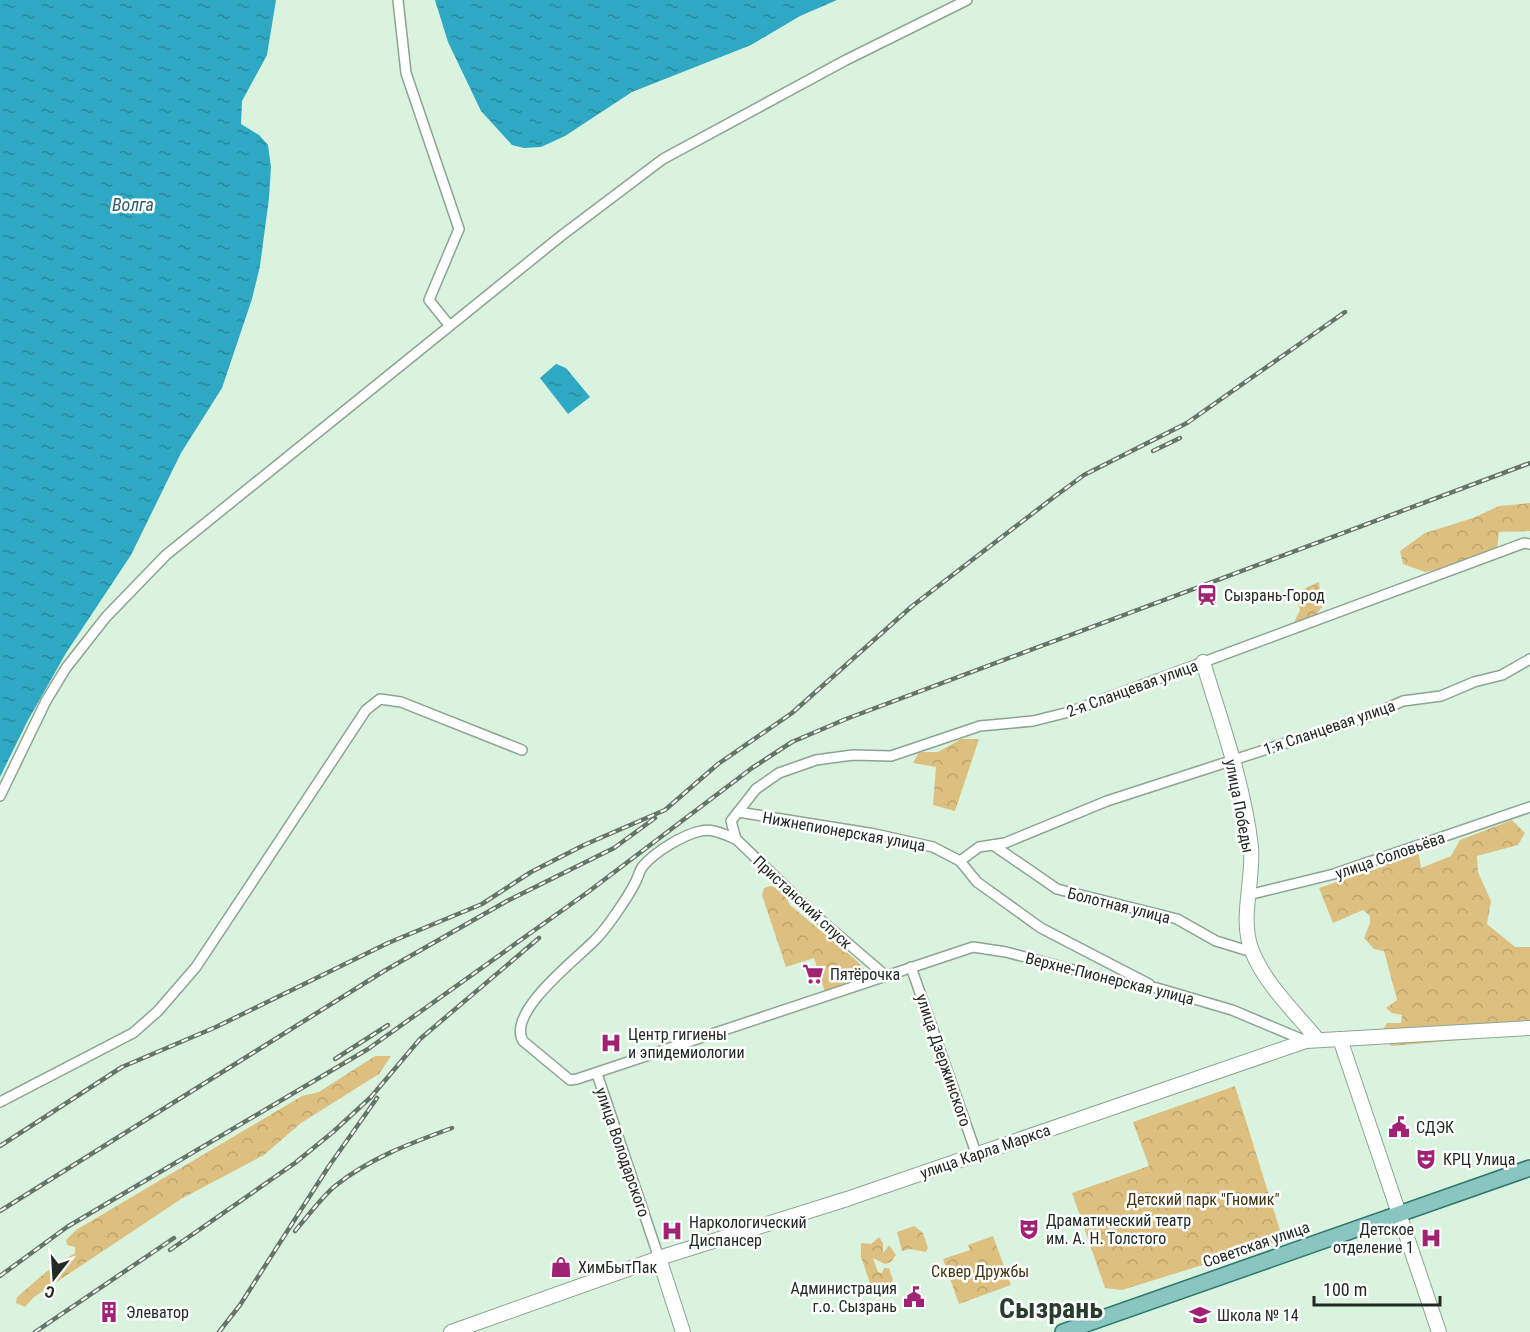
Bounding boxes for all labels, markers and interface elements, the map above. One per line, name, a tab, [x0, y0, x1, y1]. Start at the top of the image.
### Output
water label: Волга	[112, 194, 154, 215]
station icon: Сызрань-Город	[1195, 583, 1219, 607]
place label: Сызрань-Город	[1224, 586, 1325, 605]
street label: 2-я Сланцевая улица	[1064, 656, 1200, 721]
street label: 1-я Сланцевая улица	[1261, 696, 1398, 759]
street label: улица Победы	[1221, 758, 1258, 855]
street label: Нижнепионерская улица	[761, 808, 927, 855]
street label: улица Соловьёва	[1333, 828, 1447, 883]
street label: Пристанский спуск	[749, 852, 856, 953]
street label: Болотная улица	[1065, 884, 1172, 927]
street label: Верхне-Пионерская улица	[1024, 948, 1196, 1009]
supermarket icon: Пятёрочка	[801, 962, 825, 986]
place label: Пятёрочка	[830, 965, 900, 984]
street label: улица Дзержинского	[912, 991, 975, 1129]
place label: Центр гигиены и эпидемиологии	[628, 1025, 745, 1062]
hospital icon: Центр гигиены и эпидемиологии	[599, 1031, 623, 1055]
street label: улица Володарского	[591, 1085, 654, 1219]
public building icon: СДЭК	[1387, 1115, 1411, 1139]
place label: СДЭК	[1416, 1118, 1454, 1137]
street label: улица Карла Маркса	[918, 1120, 1053, 1183]
theatre icon: КРЦ Улица	[1414, 1147, 1438, 1171]
place label: КРЦ Улица	[1443, 1150, 1515, 1169]
park label: Детский парк "Гномик"	[1126, 1190, 1280, 1209]
place label: Драматический театр им. А. Н. Толстого	[1046, 1211, 1191, 1248]
place label: Наркологический Диспансер	[689, 1213, 807, 1250]
theatre icon: Драматический театр им. А. Н. Толстого	[1017, 1217, 1041, 1241]
street label: Советская улица	[1200, 1217, 1312, 1272]
hospital icon: Наркологический Диспансер	[660, 1219, 684, 1243]
place label: Детское отделение 1	[1333, 1220, 1414, 1257]
hospital icon: Детское отделение 1	[1419, 1226, 1443, 1250]
north arrow	[24, 1248, 84, 1308]
shop icon: ХимБытПак	[549, 1255, 573, 1279]
place label: ХимБытПак	[578, 1258, 657, 1277]
park label: Сквер Дружбы	[931, 1262, 1029, 1281]
scale bar	[1314, 1269, 1440, 1307]
place label: Администрация г.о. Сызрань	[790, 1279, 897, 1316]
text: 100 m	[1323, 1279, 1367, 1300]
text: С	[43, 1281, 57, 1302]
public building icon: Администрация г.о. Сызрань	[902, 1285, 926, 1309]
district label: Сызрань	[999, 1292, 1103, 1325]
building icon: Элеватор	[97, 1300, 121, 1324]
place label: Элеватор	[126, 1303, 189, 1322]
school or university icon: Школа № 14	[1188, 1303, 1212, 1327]
place label: Школа № 14	[1217, 1306, 1299, 1325]

